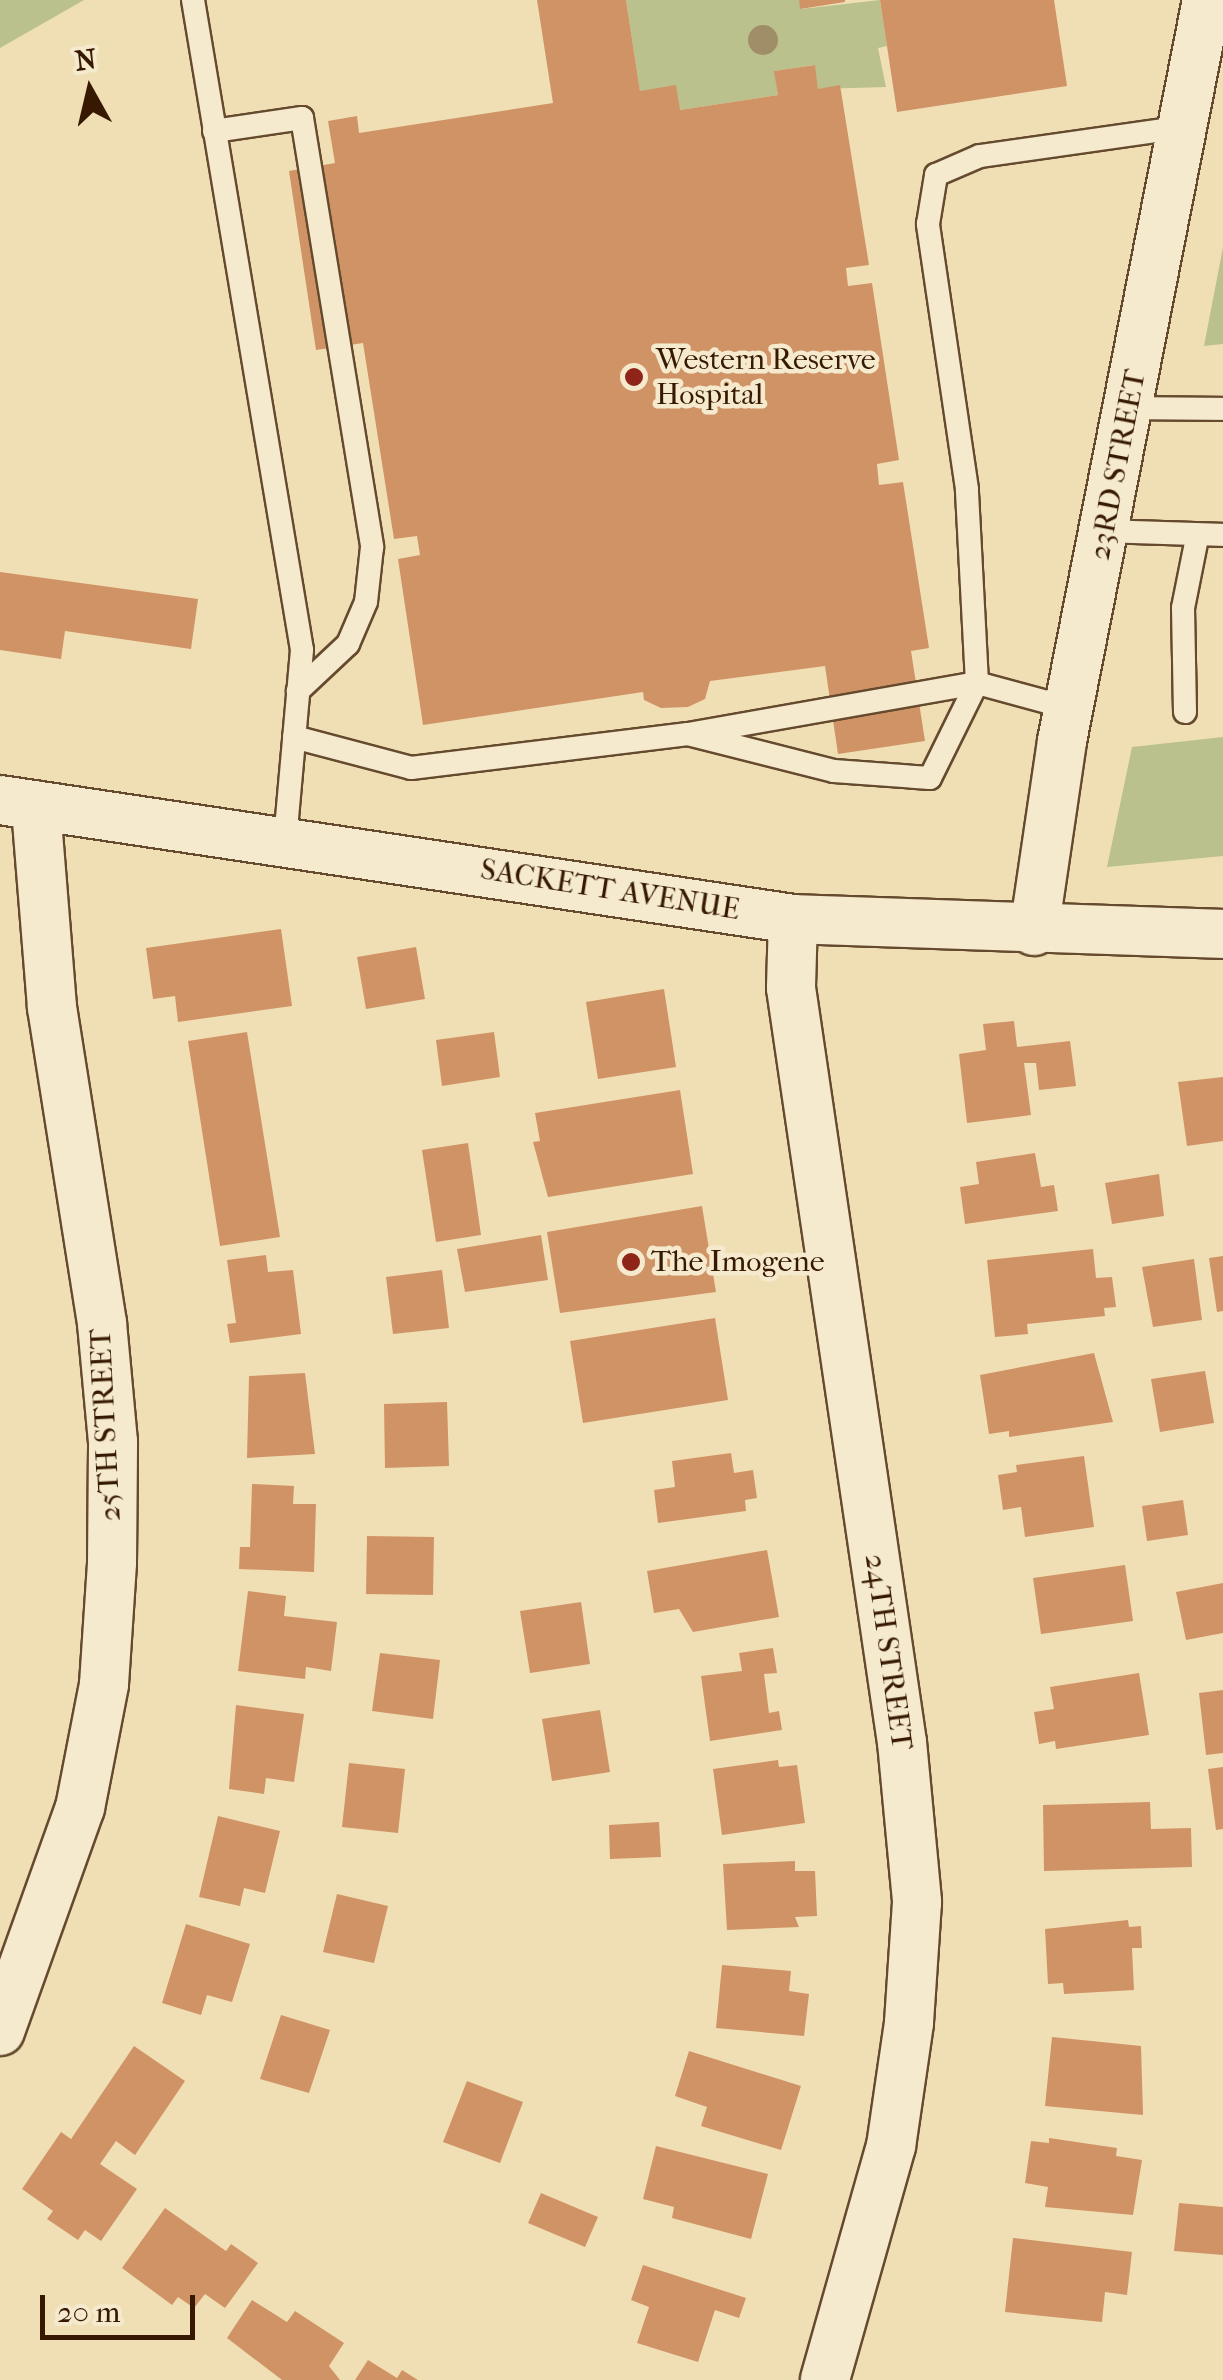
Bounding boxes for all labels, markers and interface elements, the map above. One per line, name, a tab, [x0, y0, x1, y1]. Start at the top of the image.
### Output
north arrow	[40, 40, 140, 140]
text: N	[73, 42, 99, 78]
place label: Western Reserve Hospital	[656, 342, 876, 412]
marker: Western Reserve Hospital	[621, 364, 647, 390]
street label: 23RD STREET	[1082, 367, 1154, 563]
street label: SACKETT AVENUE	[478, 852, 742, 928]
place label: The Imogene	[651, 1244, 825, 1280]
marker: The Imogene	[620, 1251, 642, 1273]
street label: 25TH STREET	[83, 1328, 129, 1522]
street label: 24TH STREET	[856, 1552, 920, 1752]
scale bar	[45, 2275, 200, 2337]
text: 20 m	[57, 2295, 120, 2330]

